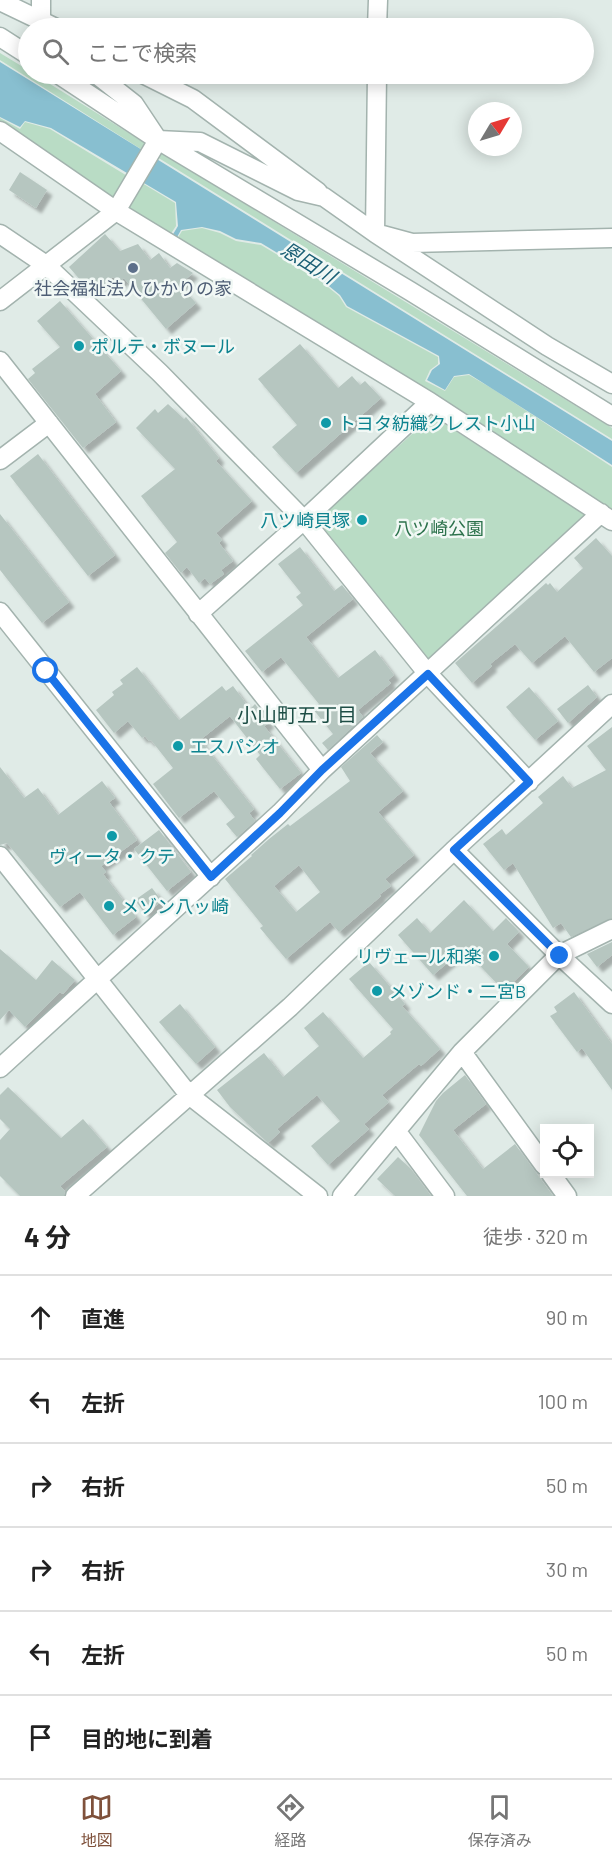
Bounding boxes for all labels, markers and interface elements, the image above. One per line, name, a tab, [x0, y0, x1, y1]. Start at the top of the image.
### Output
search box	[18, 18, 594, 84]
icon: search	[39, 35, 72, 68]
text: ここで検索	[87, 39, 197, 65]
north arrow	[468, 102, 522, 156]
water label: 恩田川	[277, 236, 342, 289]
marker: 社会福祉法人ひかりの家	[126, 261, 140, 275]
place label: 社会福祉法人ひかりの家	[34, 277, 232, 299]
place label: ポルテ・ボヌール	[91, 335, 235, 357]
marker: ポルテ・ボヌール	[72, 339, 86, 353]
place label: トヨタ紡織クレスト小山	[338, 412, 536, 434]
marker: トヨタ紡織クレスト小山	[319, 416, 333, 430]
place label: 八ツ崎貝塚	[260, 509, 350, 531]
marker: 八ツ崎貝塚	[355, 513, 369, 527]
park label: 八ツ崎公園	[394, 517, 484, 539]
route start	[32, 657, 58, 683]
district label: 小山町五丁目	[237, 702, 357, 726]
place label: エスパシオ	[190, 735, 280, 757]
marker: エスパシオ	[171, 739, 185, 753]
marker: ヴィータ・クテ	[105, 829, 119, 843]
place label: ヴィータ・クテ	[49, 845, 175, 867]
place label: メゾン八ッ崎	[121, 895, 229, 917]
marker: メゾン八ッ崎	[102, 899, 116, 913]
route end	[546, 942, 572, 968]
place label: リヴェール和楽	[356, 945, 482, 967]
marker: リヴェール和楽	[487, 949, 501, 963]
place label: メゾンド・二宮B	[389, 980, 526, 1002]
marker: メゾンド・二宮B	[370, 984, 384, 998]
map controls	[540, 1124, 594, 1178]
button: locate	[540, 1124, 594, 1178]
text: 4 分	[24, 1221, 71, 1252]
text: 徒歩 · 320 m	[483, 1224, 588, 1248]
icon: ahead	[24, 1301, 57, 1334]
text: 直進	[81, 1305, 125, 1331]
text: 90 m	[546, 1305, 588, 1329]
icon: left	[24, 1385, 57, 1418]
text: 左折	[81, 1389, 125, 1415]
text: 100 m	[538, 1389, 588, 1413]
icon: right	[24, 1469, 57, 1502]
text: 右折	[81, 1473, 125, 1499]
text: 50 m	[546, 1473, 588, 1497]
icon: right	[24, 1553, 57, 1586]
text: 右折	[81, 1557, 125, 1583]
text: 30 m	[546, 1557, 588, 1581]
icon: left	[24, 1637, 57, 1670]
text: 左折	[81, 1641, 125, 1667]
text: 50 m	[546, 1641, 588, 1665]
icon: arrive	[24, 1721, 57, 1754]
text: 目的地に到着	[81, 1725, 213, 1751]
tab: 地図	[80, 1791, 113, 1851]
tab: 経路	[274, 1791, 307, 1851]
tab: 保存済み	[468, 1791, 532, 1851]

